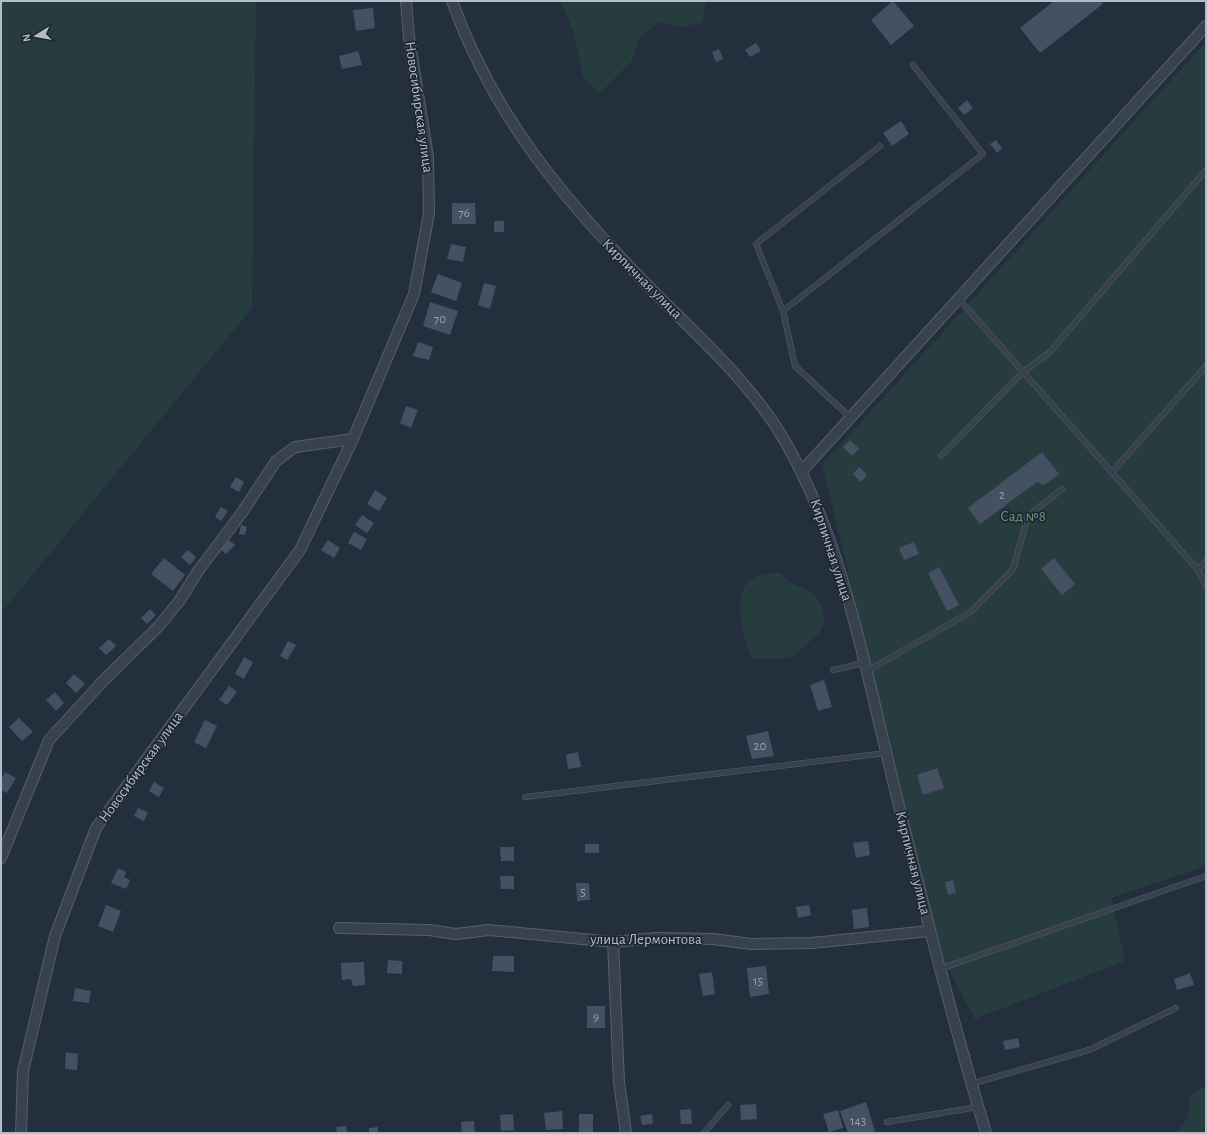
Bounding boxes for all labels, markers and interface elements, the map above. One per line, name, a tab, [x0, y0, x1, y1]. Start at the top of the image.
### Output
north arrow	[16, 16, 56, 56]
text: N	[21, 33, 33, 43]
street label: Новосибирская улица	[402, 40, 436, 174]
house number: 76	[458, 207, 470, 220]
street label: Кирпичная улица	[599, 236, 685, 322]
house number: 70	[434, 313, 446, 326]
house number: 2	[999, 489, 1005, 502]
street label: Кирпичная улица	[807, 497, 855, 603]
park label: Сад №8	[1000, 509, 1046, 524]
street label: Новосибирская улица	[96, 709, 186, 825]
house number: 20	[754, 740, 767, 753]
street label: Кирпичная улица	[893, 810, 933, 917]
house number: 5	[580, 886, 586, 899]
street label: улица Лермонтова	[589, 932, 702, 947]
house number: 15	[753, 975, 763, 988]
house number: 9	[593, 1011, 599, 1024]
house number: 143	[850, 1115, 866, 1128]

